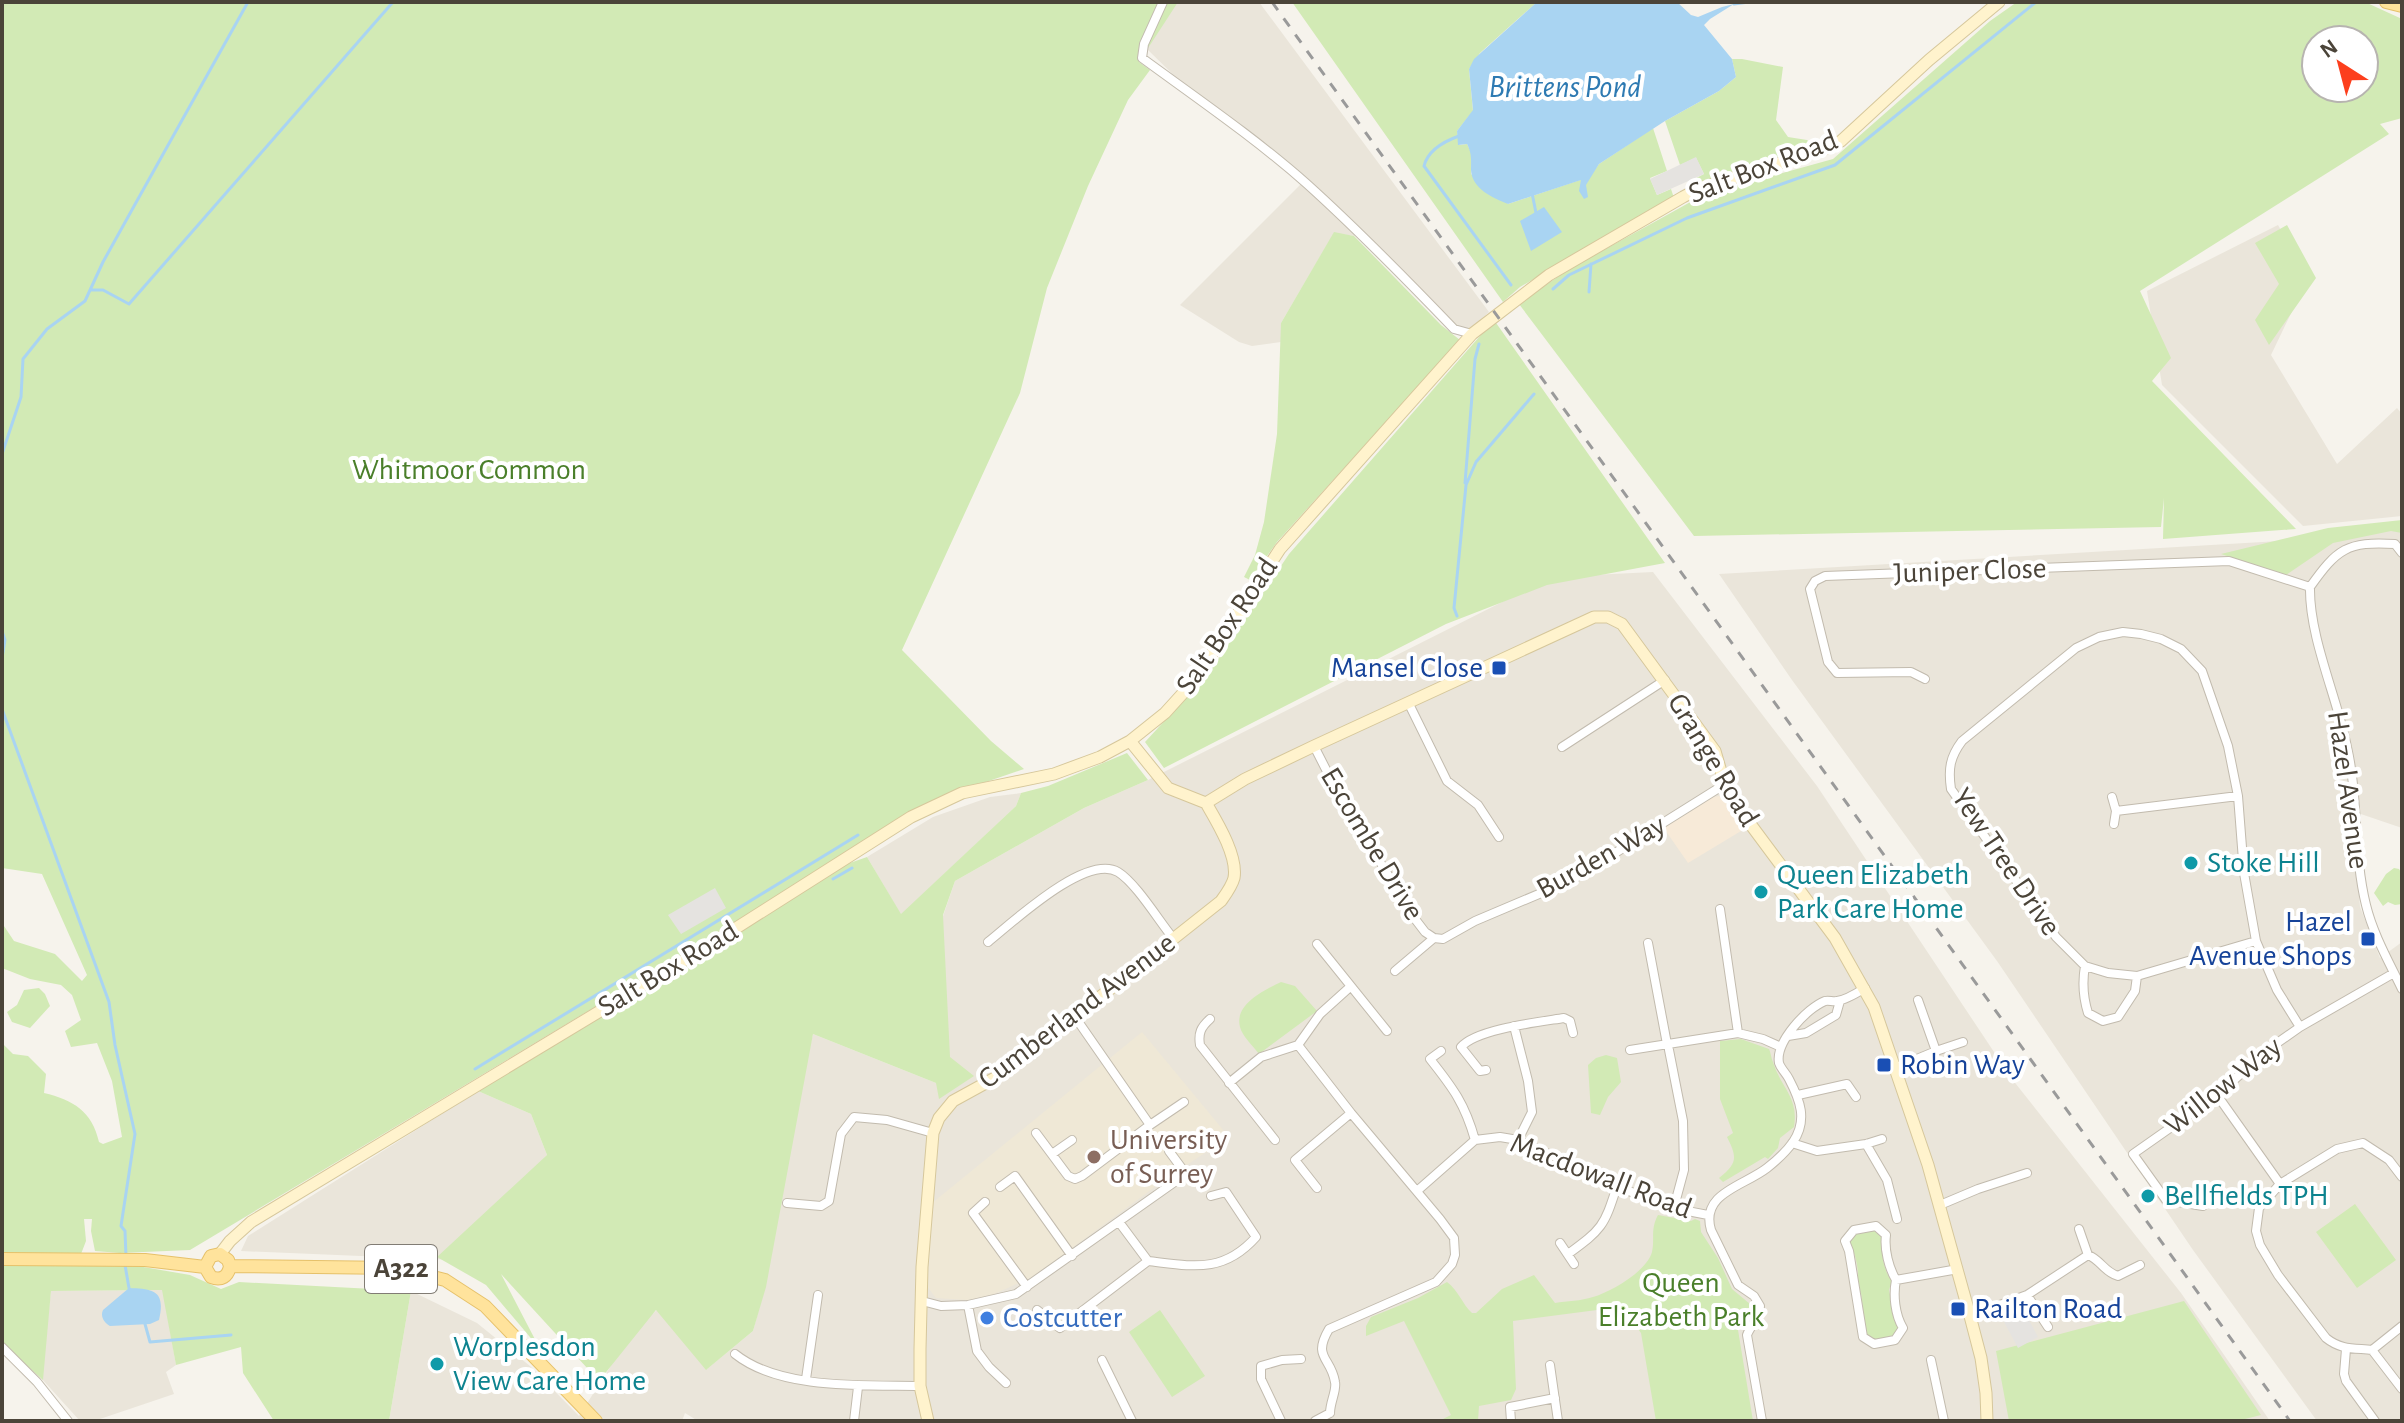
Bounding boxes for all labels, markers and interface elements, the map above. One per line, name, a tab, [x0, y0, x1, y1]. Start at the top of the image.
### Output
north arrow	[2300, 24, 2380, 104]
text: N	[2316, 35, 2341, 62]
water label: Brittens Pond	[1489, 71, 1641, 103]
street label: Salt Box Road	[1684, 125, 1842, 209]
park label: Whitmoor Common	[352, 455, 586, 485]
street label: Salt Box Road	[1171, 552, 1283, 700]
street label: Juniper Close	[1893, 553, 2047, 589]
place label: Mansel Close	[1331, 653, 1483, 683]
marker: Mansel Close	[1490, 659, 1508, 677]
street label: Grange Road	[1662, 688, 1764, 832]
street label: Hazel Avenue	[2322, 709, 2374, 871]
street label: Escombe Drive	[1315, 762, 1429, 926]
street label: Yew Tree Drive	[1946, 783, 2066, 941]
street label: Burden Way	[1532, 809, 1671, 905]
place label: Stoke Hill	[2207, 848, 2320, 878]
marker: Stoke Hill	[2182, 854, 2200, 872]
place label: Queen Elizabeth Park Care Home	[1777, 860, 1969, 924]
marker: Queen Elizabeth Park Care Home	[1752, 883, 1770, 901]
place label: Hazel Avenue Shops	[2189, 907, 2352, 971]
street label: Salt Box Road	[593, 916, 743, 1022]
street label: Cumberland Avenue	[973, 928, 1181, 1094]
marker: Hazel Avenue Shops	[2359, 930, 2377, 948]
street label: Willow Way	[2159, 1031, 2287, 1141]
place label: Robin Way	[1900, 1050, 2025, 1080]
marker: Robin Way	[1875, 1056, 1893, 1074]
place label: University of Surrey	[1110, 1125, 1228, 1189]
street label: Macdowall Road	[1506, 1128, 1696, 1224]
marker: University of Surrey	[1085, 1148, 1103, 1166]
place label: Bellfields TPH	[2164, 1181, 2329, 1211]
marker: Bellfields TPH	[2139, 1187, 2157, 1205]
road number: A322	[365, 1245, 437, 1293]
park label: Queen Elizabeth Park	[1598, 1268, 1765, 1332]
place label: Railton Road	[1974, 1294, 2122, 1324]
marker: Railton Road	[1949, 1300, 1967, 1318]
place label: Costcutter	[1003, 1303, 1122, 1333]
marker: Costcutter	[978, 1309, 996, 1327]
place label: Worplesdon View Care Home	[453, 1332, 646, 1396]
marker: Worplesdon View Care Home	[428, 1355, 446, 1373]

